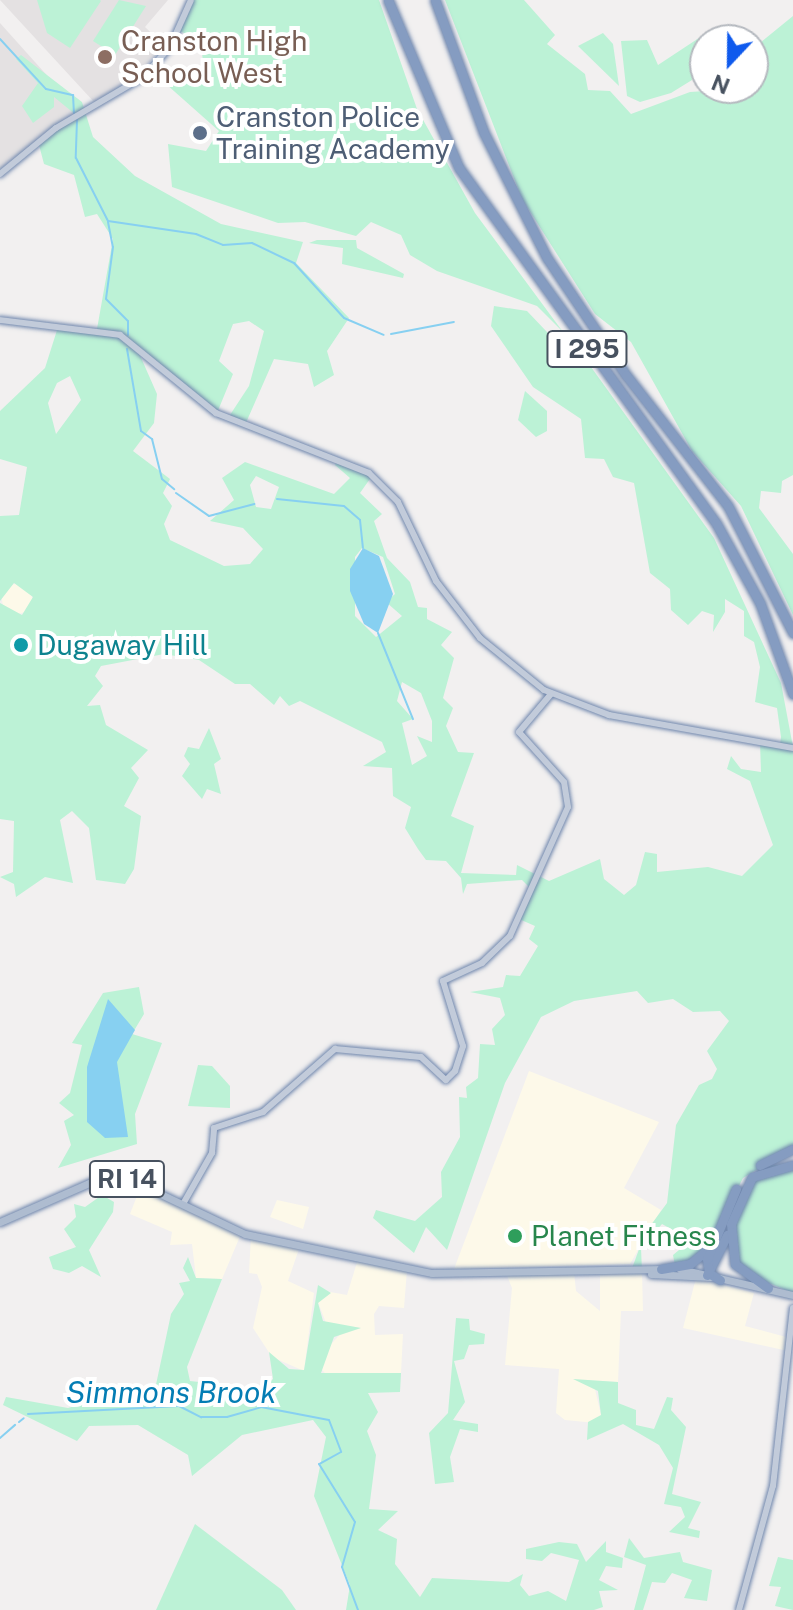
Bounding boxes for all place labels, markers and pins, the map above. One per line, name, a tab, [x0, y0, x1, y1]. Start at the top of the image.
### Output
place label: Cranston High School West	[121, 24, 307, 90]
marker: Cranston High School West	[96, 48, 114, 66]
place label: Cranston Police Training Academy	[216, 100, 450, 166]
marker: Cranston Police Training Academy	[191, 124, 209, 142]
place label: Dugaway Hill	[37, 628, 208, 662]
marker: Dugaway Hill	[12, 636, 30, 654]
place label: Planet Fitness	[531, 1219, 716, 1253]
marker: Planet Fitness	[506, 1227, 524, 1245]

